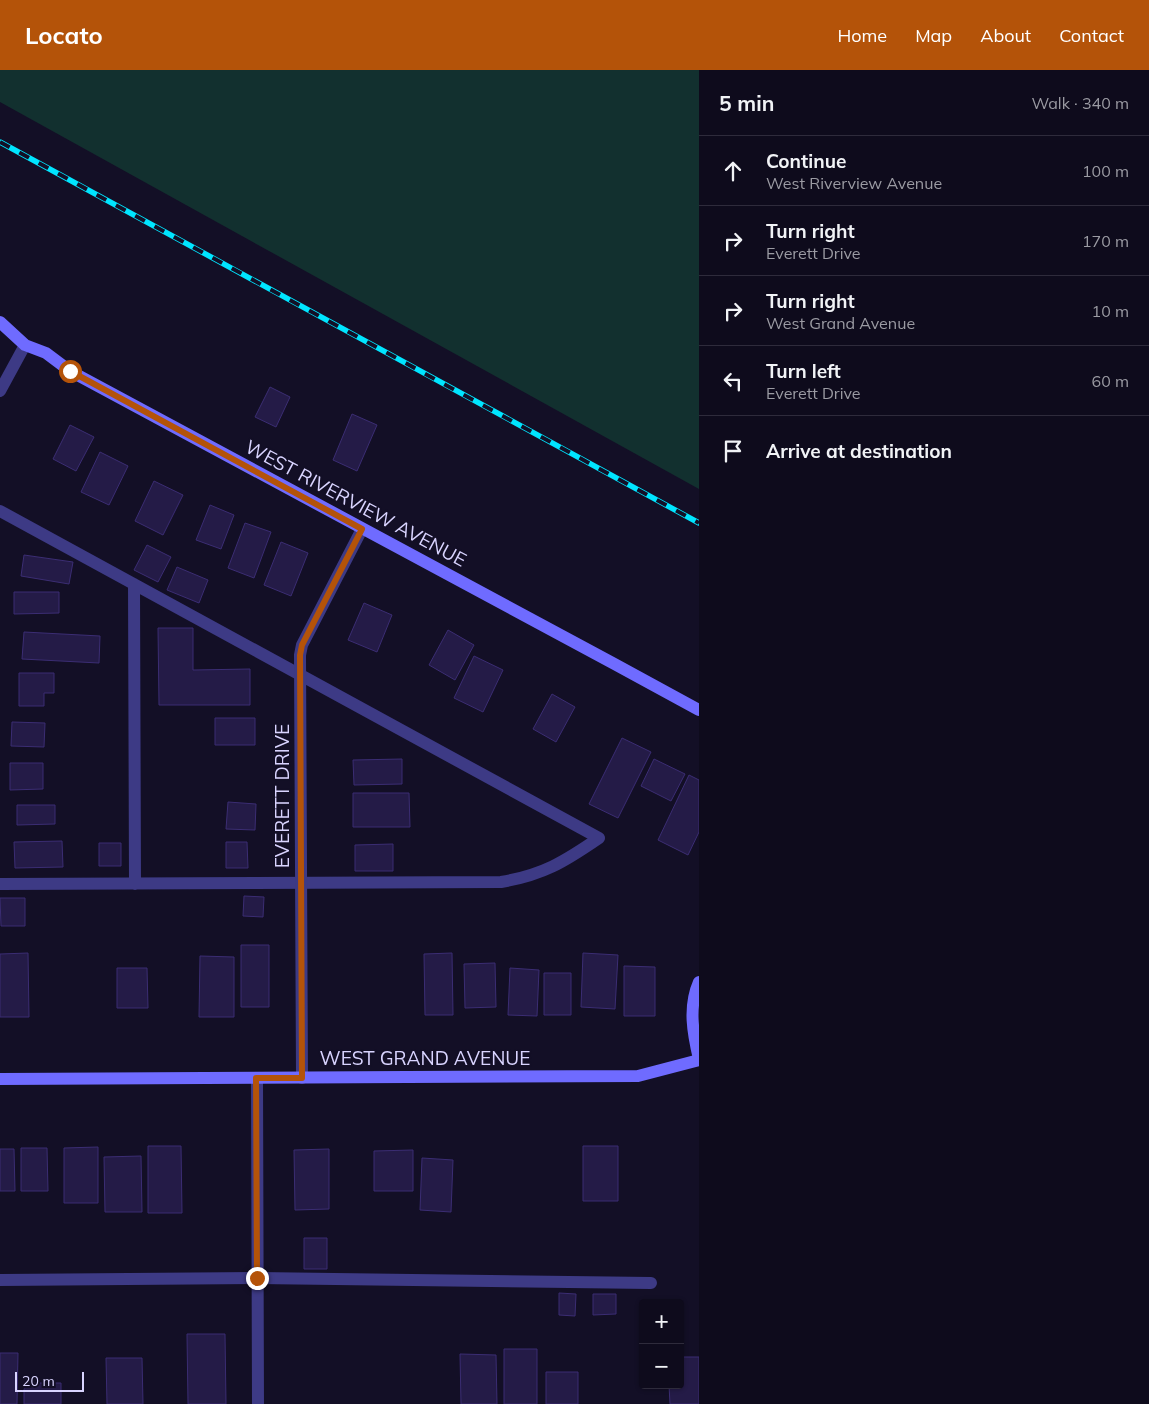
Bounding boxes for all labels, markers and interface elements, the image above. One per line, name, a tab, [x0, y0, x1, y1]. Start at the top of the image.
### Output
text: Locato	[25, 20, 103, 50]
text: Home	[837, 24, 887, 47]
text: Map	[915, 24, 952, 47]
text: About	[980, 24, 1031, 47]
text: Contact	[1059, 24, 1124, 47]
text: 5 min	[719, 90, 774, 116]
text: Walk · 340 m	[1031, 93, 1129, 113]
text: Continue	[766, 149, 846, 173]
icon: ahead	[719, 157, 747, 185]
text: 100 m	[1082, 161, 1129, 181]
text: West Riverview Avenue	[766, 173, 942, 193]
text: Turn right	[766, 219, 855, 243]
icon: right	[719, 227, 747, 255]
text: 170 m	[1082, 231, 1129, 251]
text: Everett Drive	[766, 243, 861, 263]
text: Turn right	[766, 289, 855, 313]
icon: right	[719, 297, 747, 325]
text: 10 m	[1092, 301, 1129, 321]
text: West Grand Avenue	[766, 313, 915, 333]
text: Turn left	[766, 359, 841, 383]
route start	[59, 360, 82, 383]
icon: left	[719, 367, 747, 395]
text: 60 m	[1092, 371, 1129, 391]
text: Everett Drive	[766, 383, 861, 403]
street label: WEST RIVERVIEW AVENUE	[241, 434, 471, 572]
icon: arrive	[719, 437, 747, 465]
text: Arrive at destination	[766, 439, 952, 463]
street label: EVERETT DRIVE	[270, 724, 294, 868]
street label: WEST GRAND AVENUE	[320, 1046, 530, 1070]
route end	[246, 1267, 269, 1290]
map controls	[639, 1299, 684, 1389]
button: +	[639, 1299, 684, 1344]
button: −	[639, 1344, 684, 1389]
scale bar	[15, 1369, 84, 1392]
text: 20 m	[22, 1372, 55, 1390]

